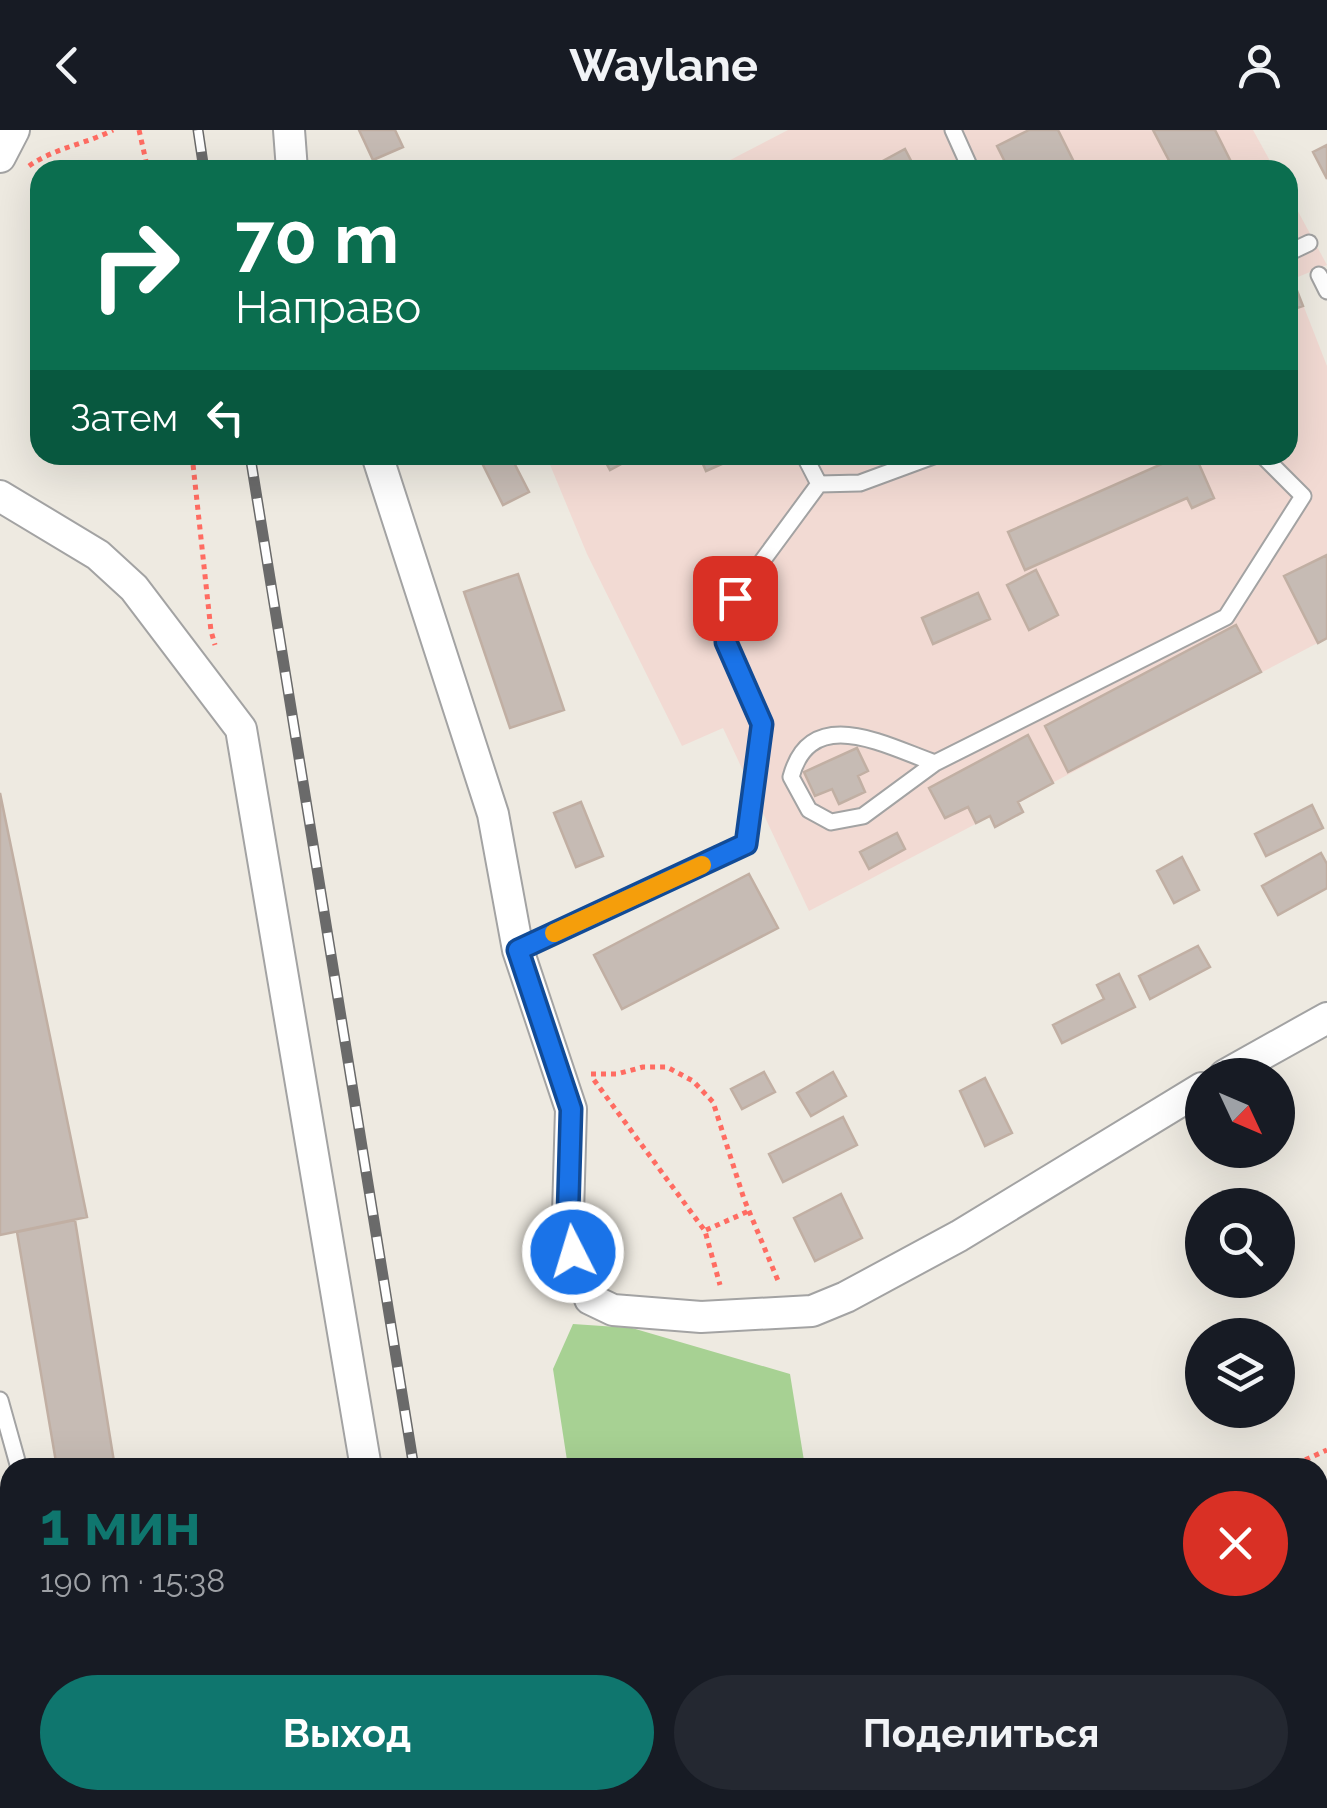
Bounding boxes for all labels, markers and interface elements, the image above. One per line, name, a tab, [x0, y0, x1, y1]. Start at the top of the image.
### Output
icon: back	[40, 38, 95, 93]
icon: person	[1232, 38, 1287, 93]
text: Waylane	[569, 39, 758, 92]
text: 70 m	[235, 197, 399, 279]
icon: right	[70, 200, 200, 330]
text: Направо	[235, 281, 421, 334]
icon: left	[198, 390, 253, 445]
text: Затем	[70, 395, 178, 440]
pin	[693, 556, 778, 641]
icon: arrive	[708, 571, 763, 626]
north arrow	[1185, 1058, 1295, 1168]
map controls	[1185, 1058, 1295, 1428]
button: search	[1185, 1188, 1295, 1298]
position arrow	[521, 1200, 625, 1304]
button: layers	[1185, 1318, 1295, 1428]
text: 1 мин	[40, 1489, 201, 1559]
button: close	[1183, 1491, 1288, 1596]
text: 190 m · 15:38	[40, 1562, 225, 1599]
button: Выход	[40, 1675, 654, 1790]
button: Поделиться	[674, 1675, 1288, 1790]

